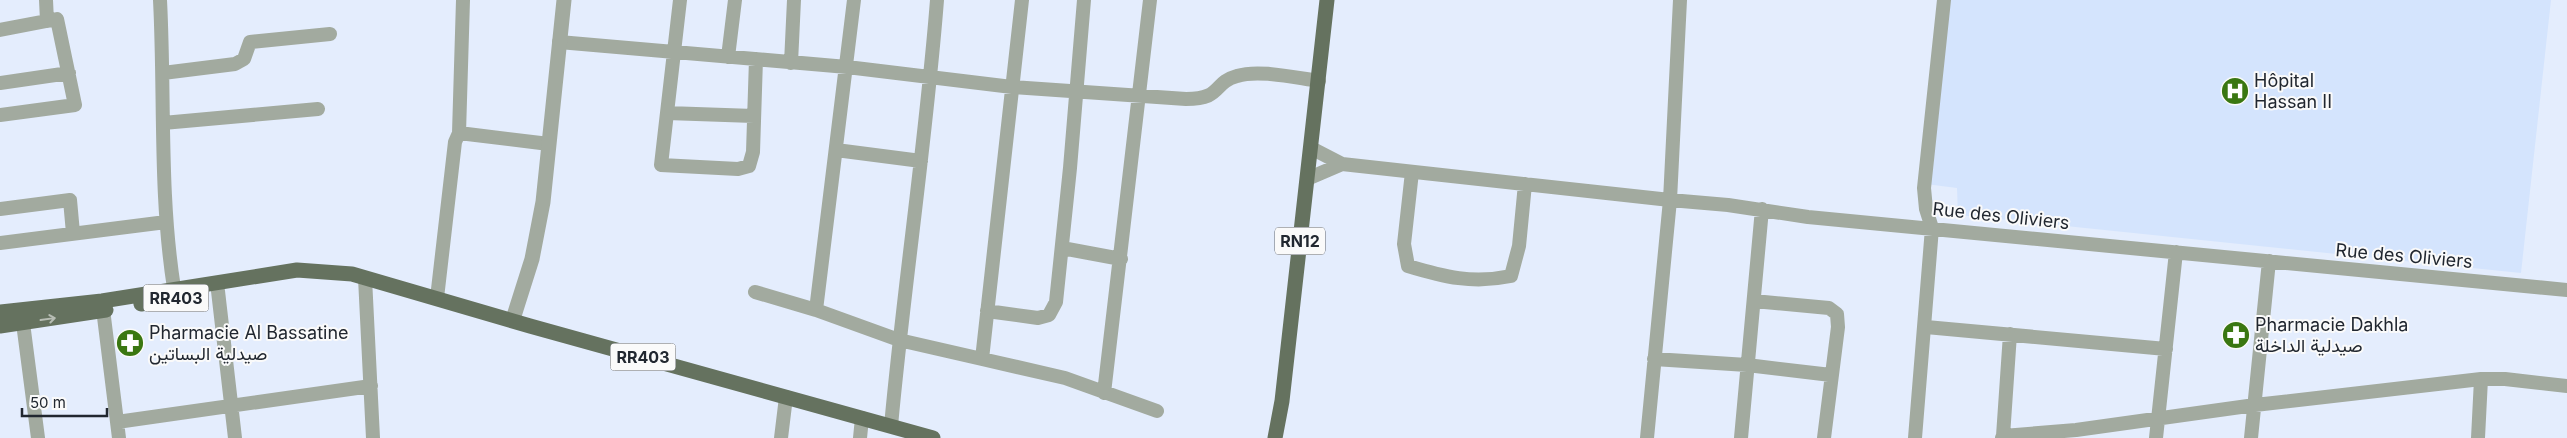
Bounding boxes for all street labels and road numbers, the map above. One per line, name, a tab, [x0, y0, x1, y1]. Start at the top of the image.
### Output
street label: Rue des Oliviers	[1932, 198, 2071, 233]
road number: RN12	[1275, 228, 1325, 255]
street label: Rue des Oliviers	[2335, 239, 2473, 272]
road number: RR403	[144, 284, 208, 312]
road number: RR403	[610, 344, 676, 371]

